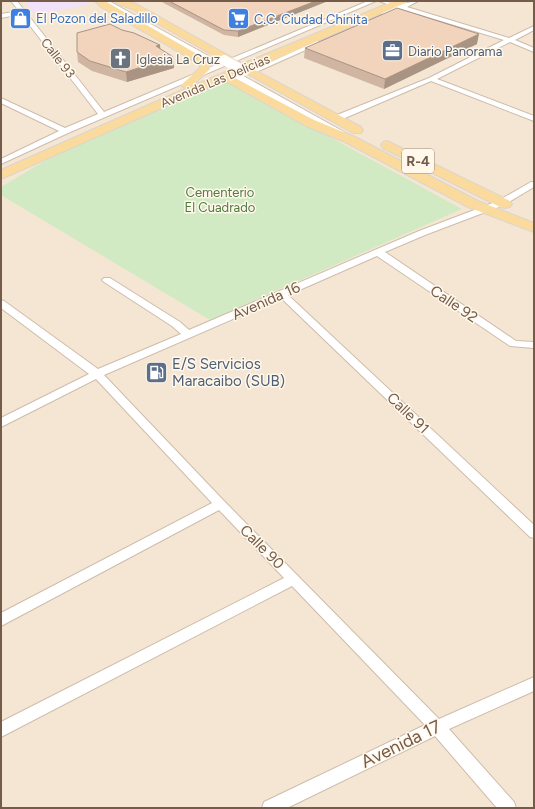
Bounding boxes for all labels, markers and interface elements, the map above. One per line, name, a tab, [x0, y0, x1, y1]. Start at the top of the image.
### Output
shop icon: El Pozon del Saladillo	[7, 5, 33, 31]
supermarket icon: C.C. Ciudad Chinita	[226, 6, 252, 32]
place label: El Pozon del Saladillo	[36, 11, 158, 26]
place label: C.C. Ciudad Chinita	[254, 12, 368, 27]
street label: Calle 93	[38, 35, 78, 81]
office icon: Diario Panorama	[379, 38, 405, 64]
place label: Diario Panorama	[408, 44, 502, 59]
church icon: Iglesia La Cruz	[107, 46, 133, 72]
street label: Avenida Las Delicias	[158, 51, 272, 111]
place label: Iglesia La Cruz	[136, 52, 220, 67]
road number: R-4	[402, 149, 434, 173]
park label: Cementerio El Cuadrado	[185, 185, 255, 215]
street label: Avenida 16	[229, 278, 303, 324]
street label: Calle 92	[427, 281, 481, 327]
place label: E/S Servicios Maracaibo (SUB)	[172, 355, 285, 390]
fuel station icon: E/S Servicios Maracaibo (SUB)	[144, 360, 170, 386]
street label: Calle 91	[383, 389, 433, 437]
street label: Calle 90	[236, 521, 288, 573]
street label: Avenida 17	[357, 715, 445, 773]

